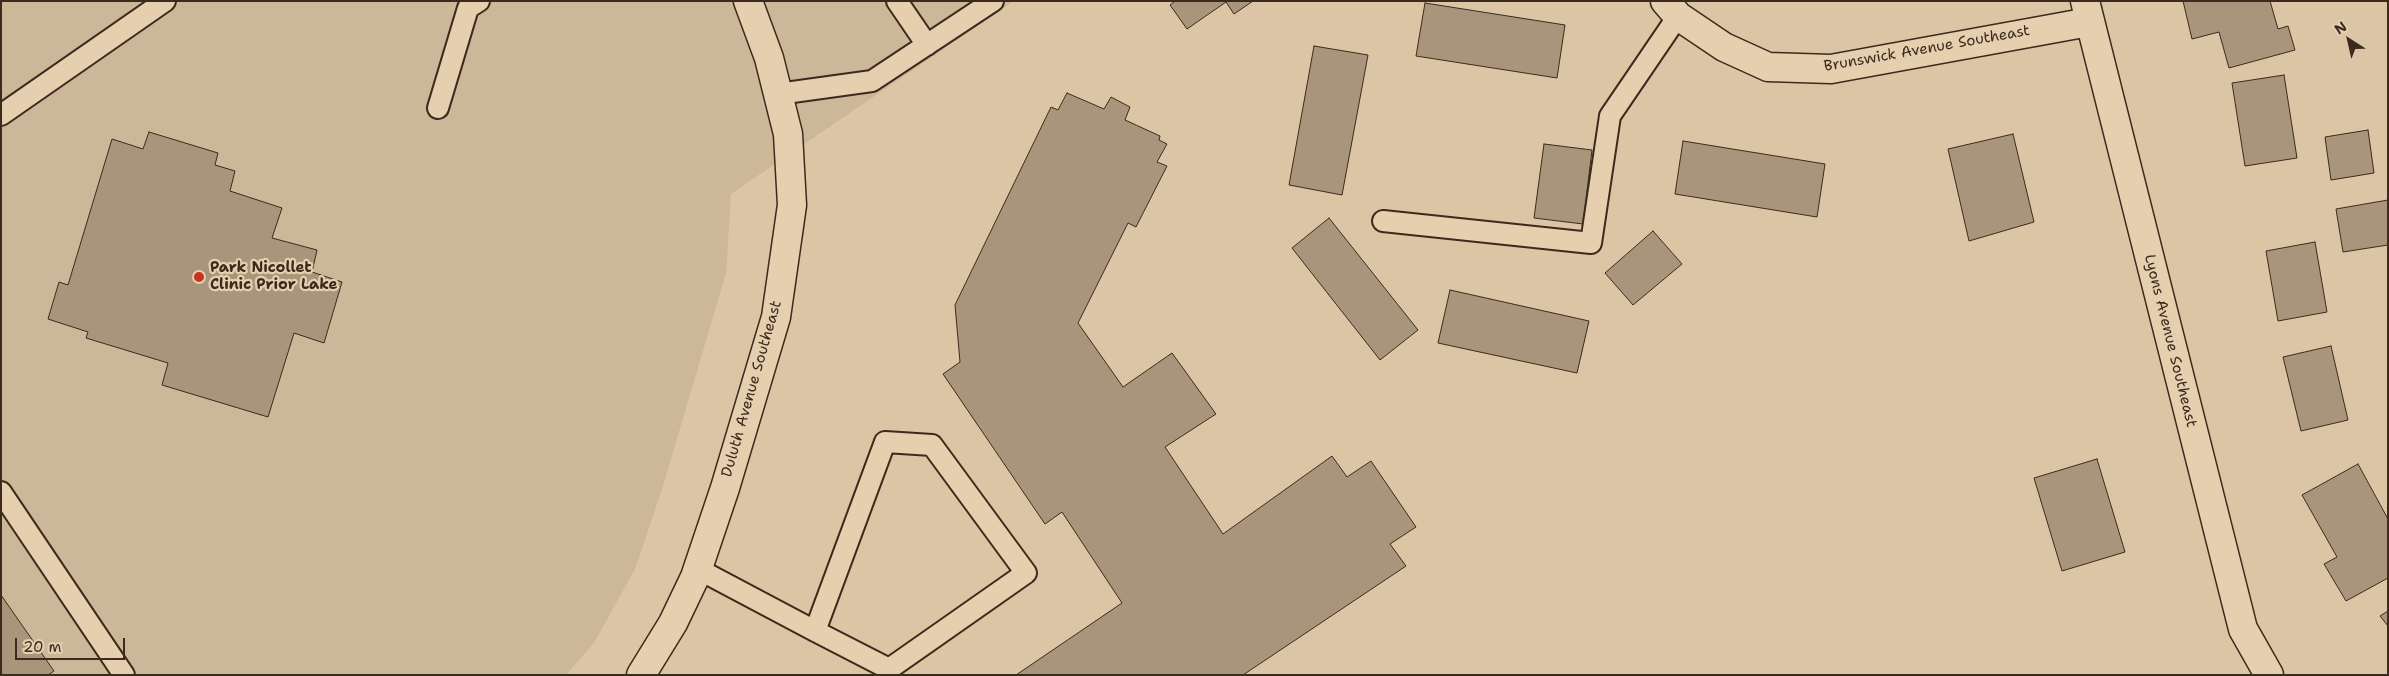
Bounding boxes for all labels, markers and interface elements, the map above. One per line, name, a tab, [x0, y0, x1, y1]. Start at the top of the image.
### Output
north arrow	[2324, 15, 2374, 65]
text: N	[2331, 17, 2350, 38]
street label: Brunswick Avenue Southeast	[1823, 22, 2031, 76]
street label: Lyons Avenue Southeast	[2140, 253, 2200, 429]
place label: Park Nicollet Clinic Prior Lake	[210, 259, 338, 294]
marker: Park Nicollet Clinic Prior Lake	[192, 270, 206, 284]
street label: Duluth Avenue Southeast	[718, 299, 786, 479]
scale bar	[18, 628, 128, 660]
text: 20 m	[23, 637, 62, 657]

